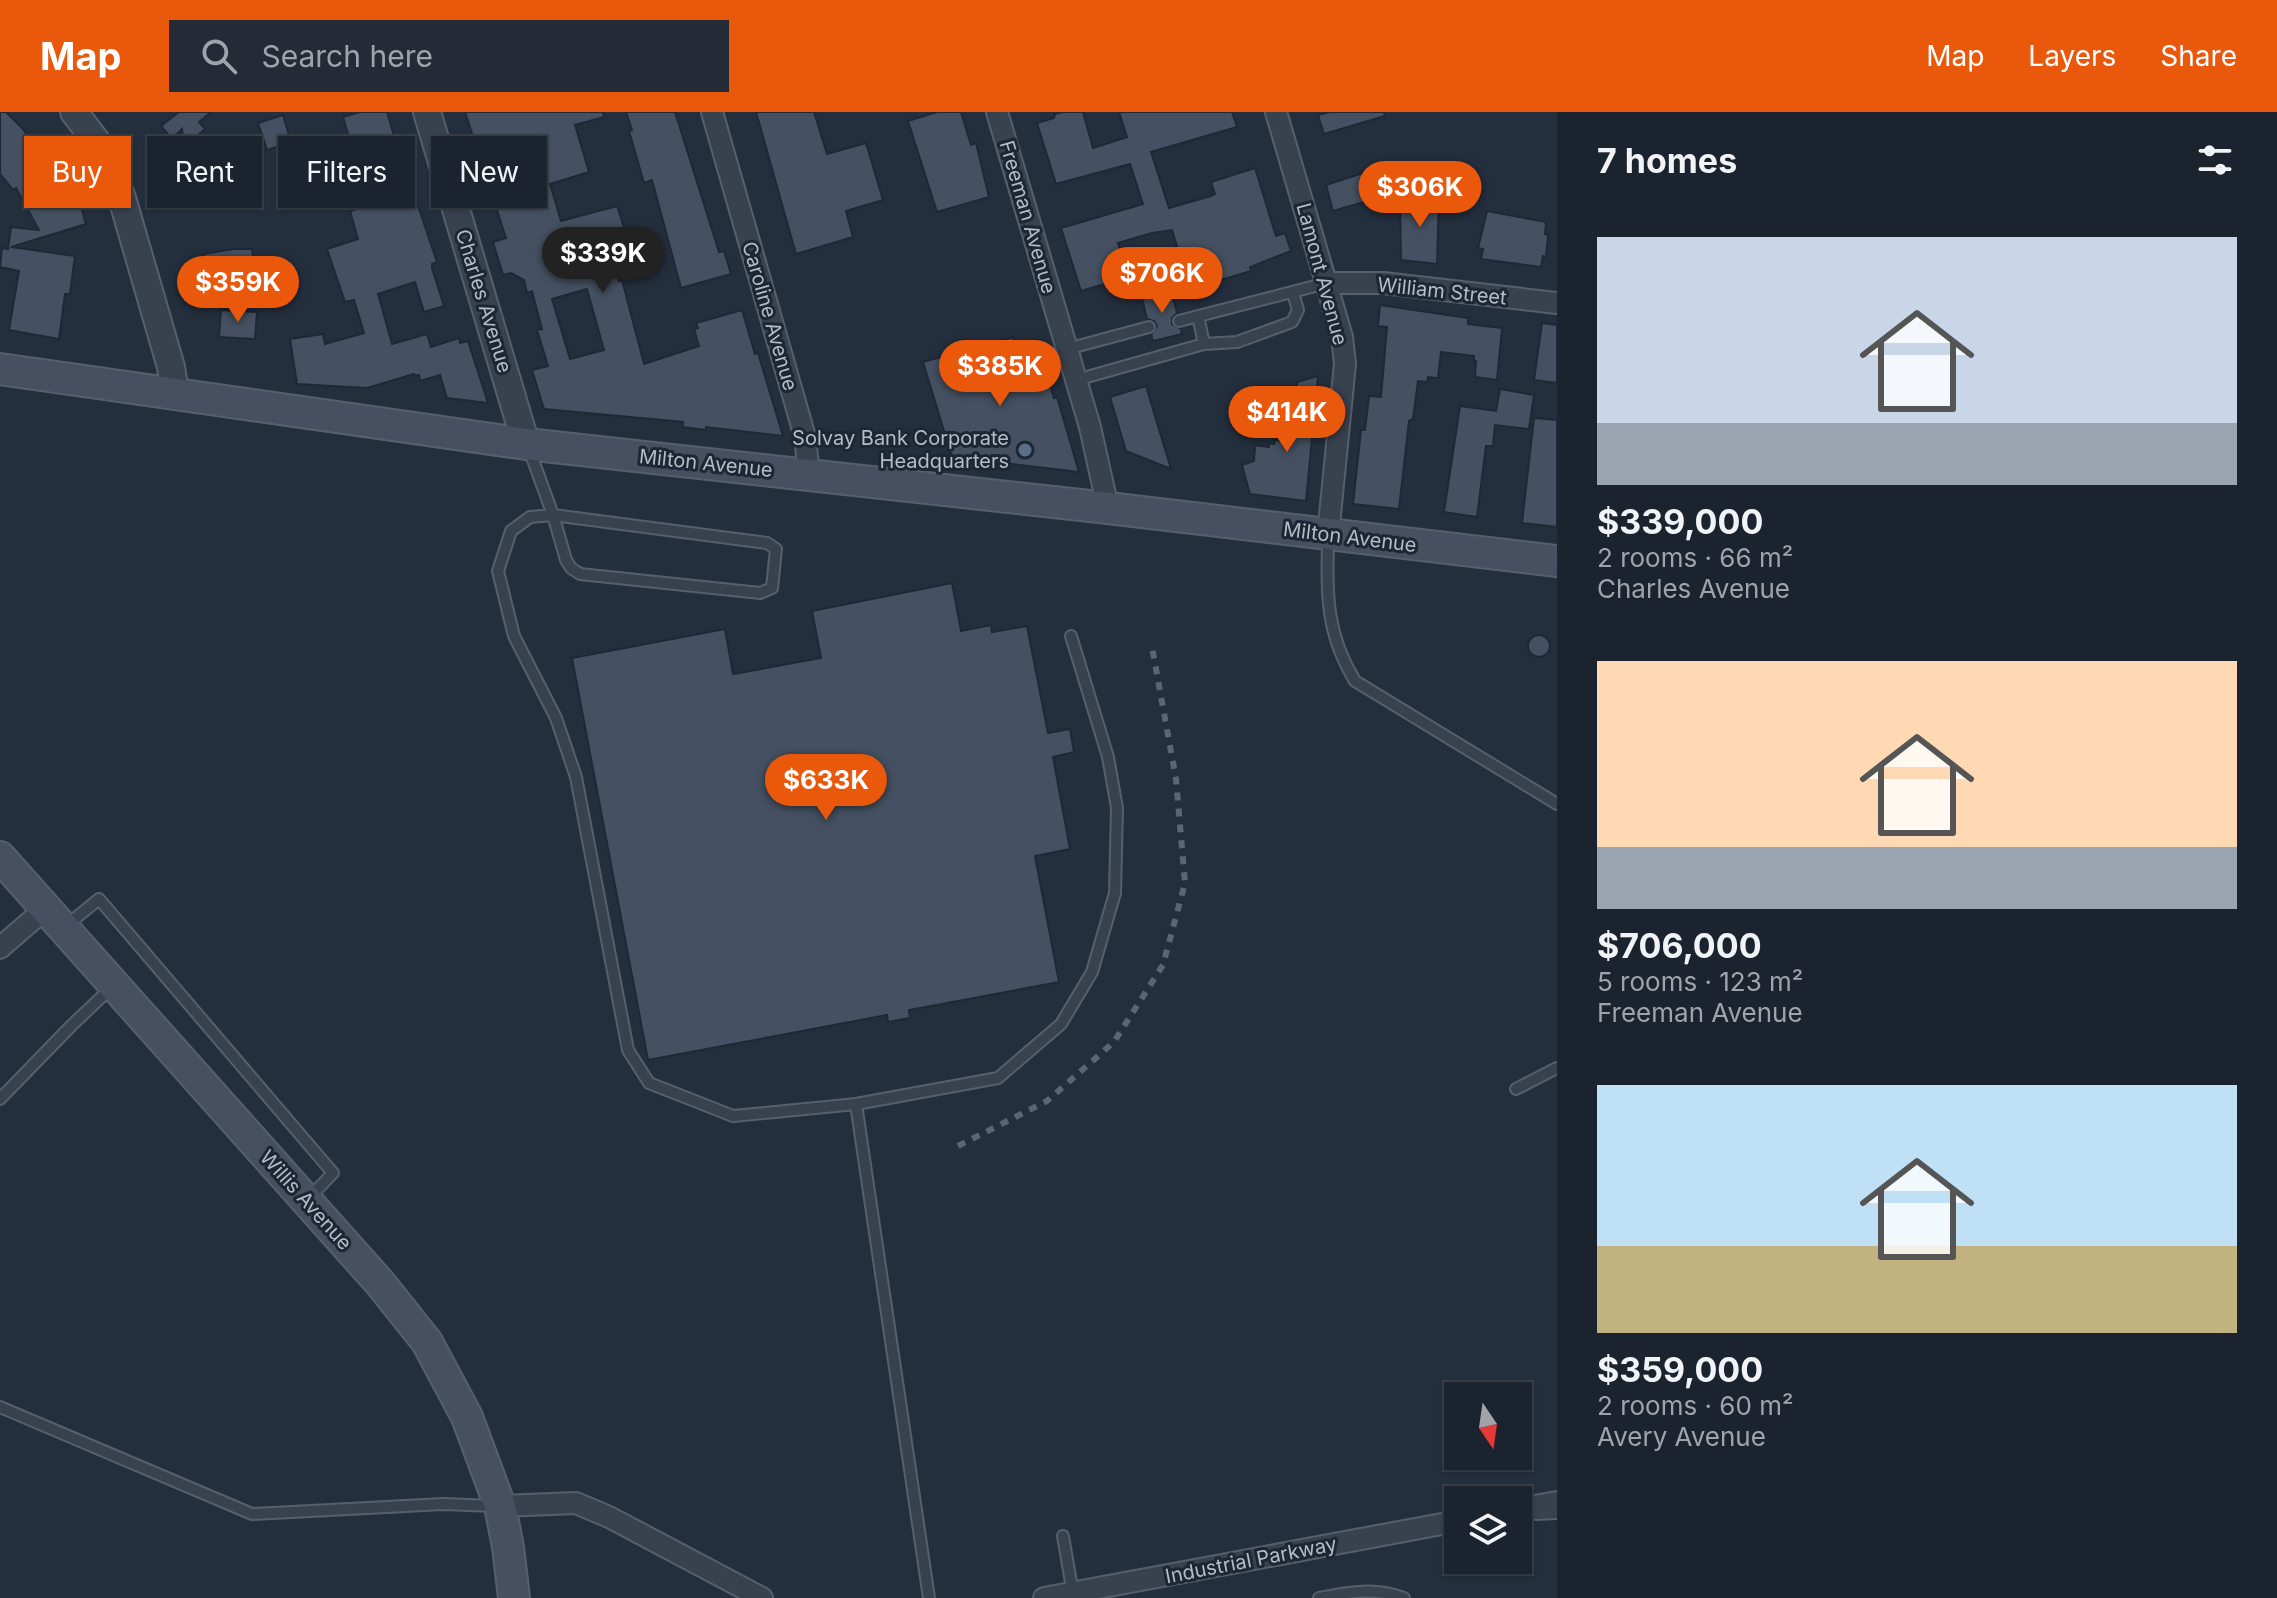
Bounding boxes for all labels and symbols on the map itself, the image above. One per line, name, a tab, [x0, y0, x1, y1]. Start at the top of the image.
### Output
street label: Freeman Avenue	[995, 138, 1061, 296]
pin: $306K	[1364, 161, 1476, 229]
street label: Lamont Avenue	[1291, 200, 1353, 348]
street label: Charles Avenue	[451, 227, 517, 375]
pin: $339K	[547, 227, 659, 295]
street label: Caroline Avenue	[737, 239, 803, 393]
pin: $706K	[1106, 247, 1218, 315]
pin: $359K	[182, 256, 294, 324]
street label: William Street	[1376, 272, 1508, 310]
pin: $385K	[944, 340, 1056, 408]
pin: $414K	[1231, 386, 1343, 454]
place label: Solvay Bank Corporate Headquarters	[792, 426, 1009, 473]
marker: Solvay Bank Corporate Headquarters	[1016, 441, 1034, 459]
street label: Milton Avenue	[638, 444, 774, 482]
street label: Milton Avenue	[1282, 517, 1418, 557]
pin: $633K	[770, 754, 882, 822]
street label: Willis Avenue	[255, 1145, 357, 1255]
north arrow	[1444, 1382, 1532, 1470]
street label: Industrial Parkway	[1163, 1532, 1339, 1588]

